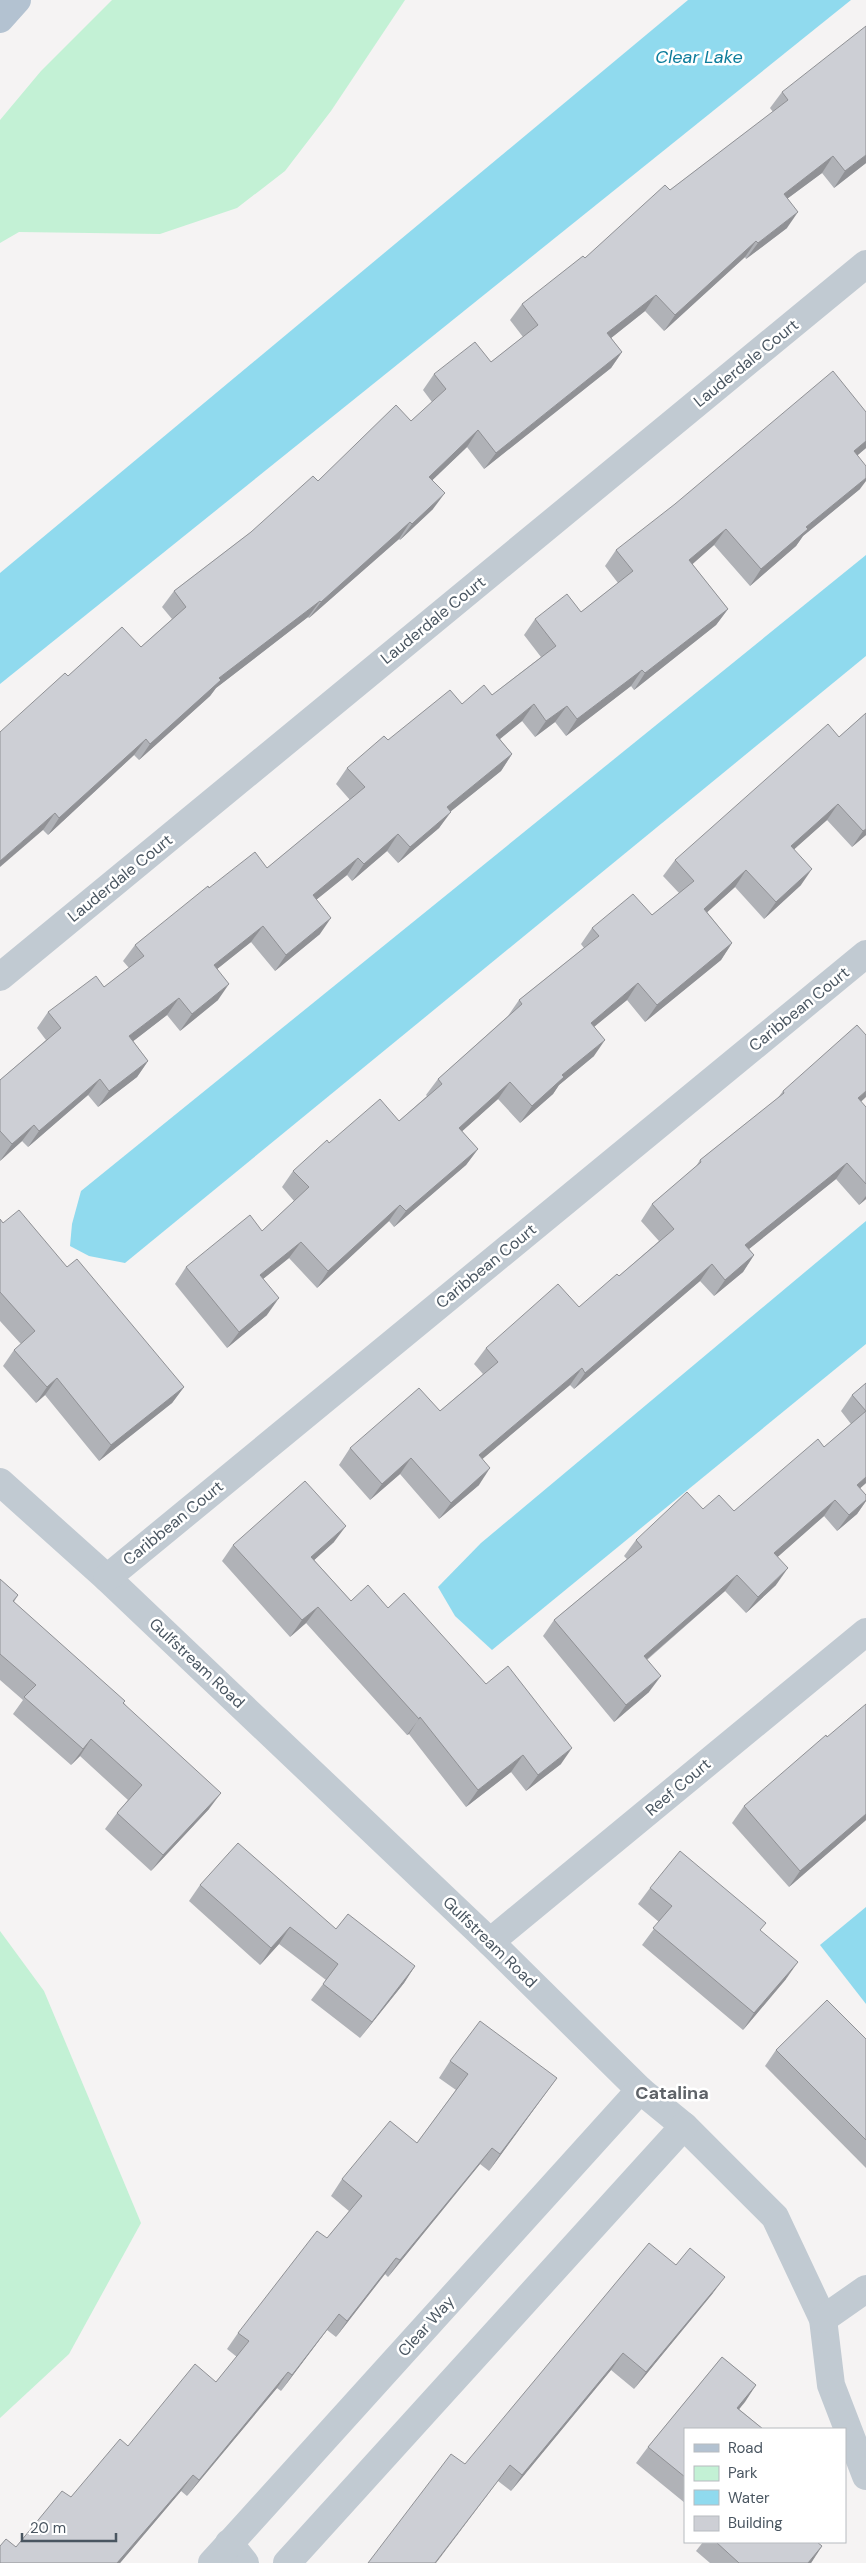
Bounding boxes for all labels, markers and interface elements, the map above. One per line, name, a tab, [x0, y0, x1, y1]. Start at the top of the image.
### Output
water label: Clear Lake	[655, 45, 743, 69]
street label: Lauderdale Court	[689, 314, 803, 412]
street label: Lauderdale Court	[376, 571, 490, 669]
street label: Lauderdale Court	[63, 829, 177, 927]
street label: Caribbean Court	[744, 962, 854, 1056]
street label: Caribbean Court	[431, 1219, 541, 1313]
street label: Caribbean Court	[118, 1476, 228, 1570]
street label: Gulfstream Road	[145, 1613, 249, 1713]
street label: Reef Court	[641, 1753, 715, 1821]
street label: Gulfstream Road	[438, 1892, 542, 1992]
district label: Catalina	[635, 2081, 709, 2105]
street label: Clear Way	[393, 2291, 459, 2361]
legend	[684, 2428, 846, 2543]
text: Road	[728, 2438, 763, 2458]
text: Park	[728, 2463, 758, 2483]
text: Water	[728, 2488, 770, 2508]
scale bar	[22, 2510, 116, 2542]
text: Building	[728, 2513, 783, 2533]
text: 20 m	[30, 2518, 66, 2538]

